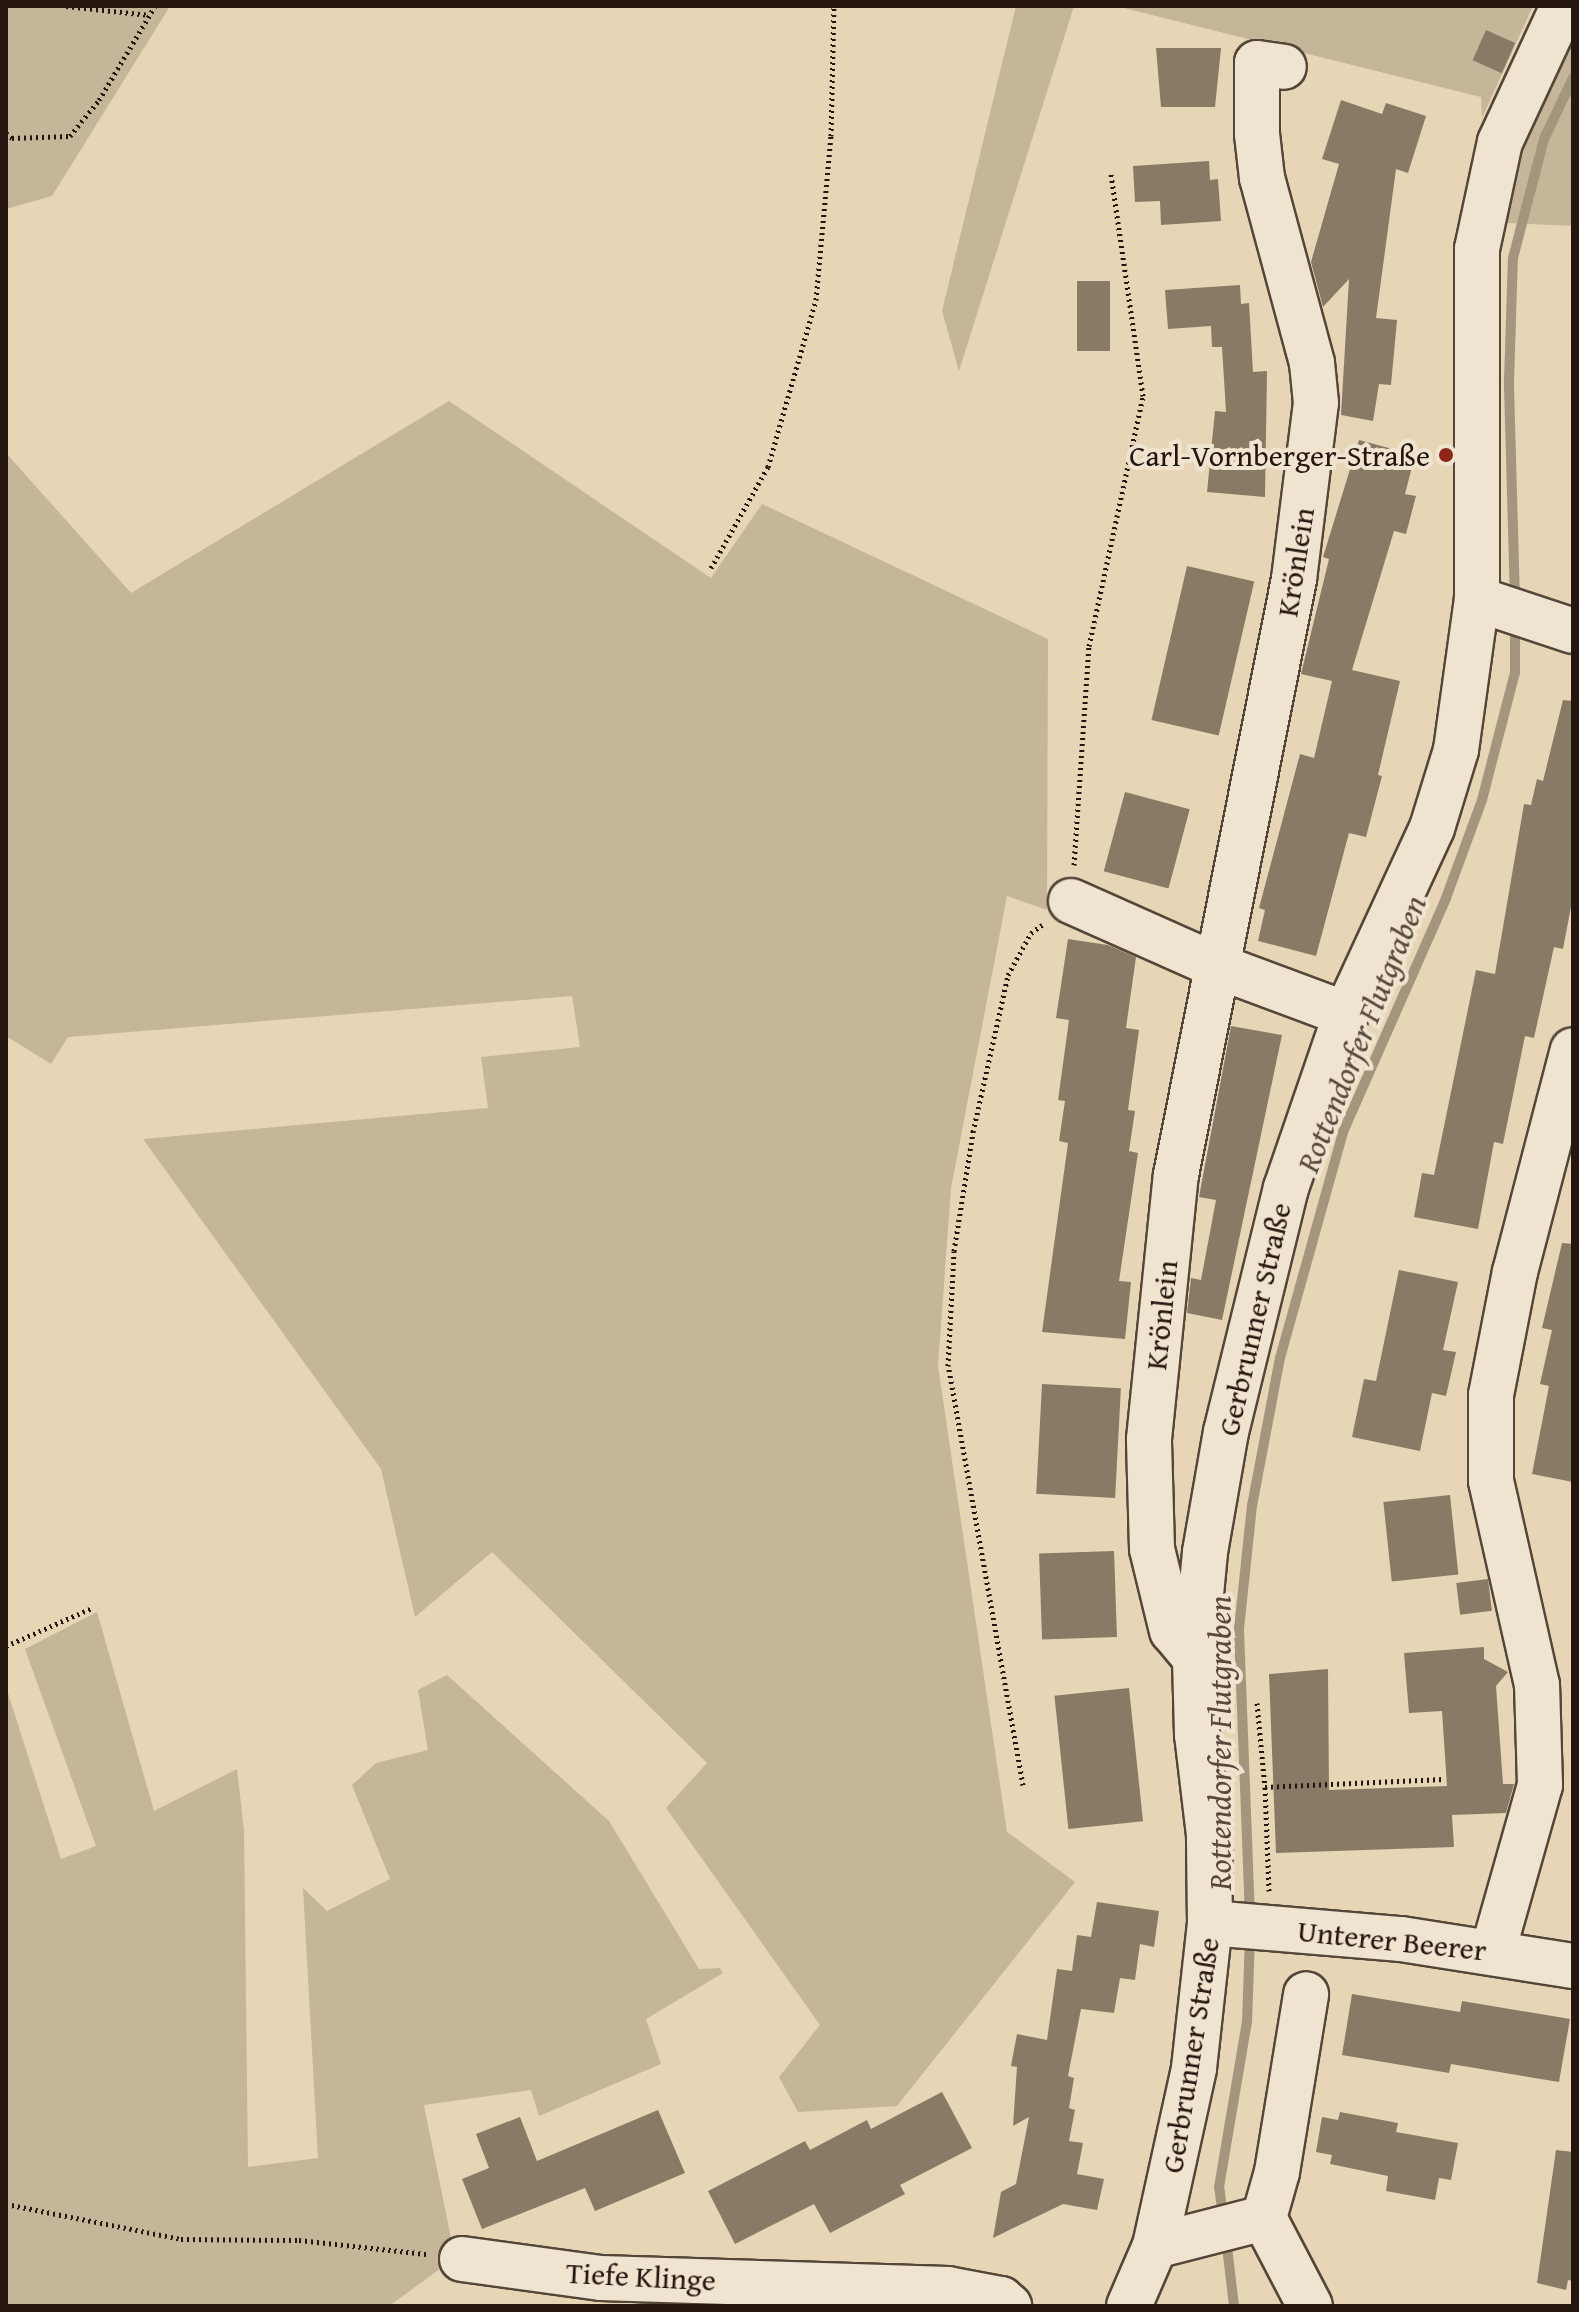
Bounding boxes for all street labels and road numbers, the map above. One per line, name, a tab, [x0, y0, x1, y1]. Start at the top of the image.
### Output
street label: Krönlein	[1269, 505, 1321, 619]
street label: Gerbrunner Straße	[1210, 1199, 1298, 1439]
street label: Krönlein	[1137, 1258, 1185, 1372]
street label: Unterer Beerer	[1296, 1912, 1488, 1968]
street label: Gerbrunner Straße	[1154, 1935, 1226, 2175]
street label: Tiefe Klinge	[565, 2254, 717, 2298]

